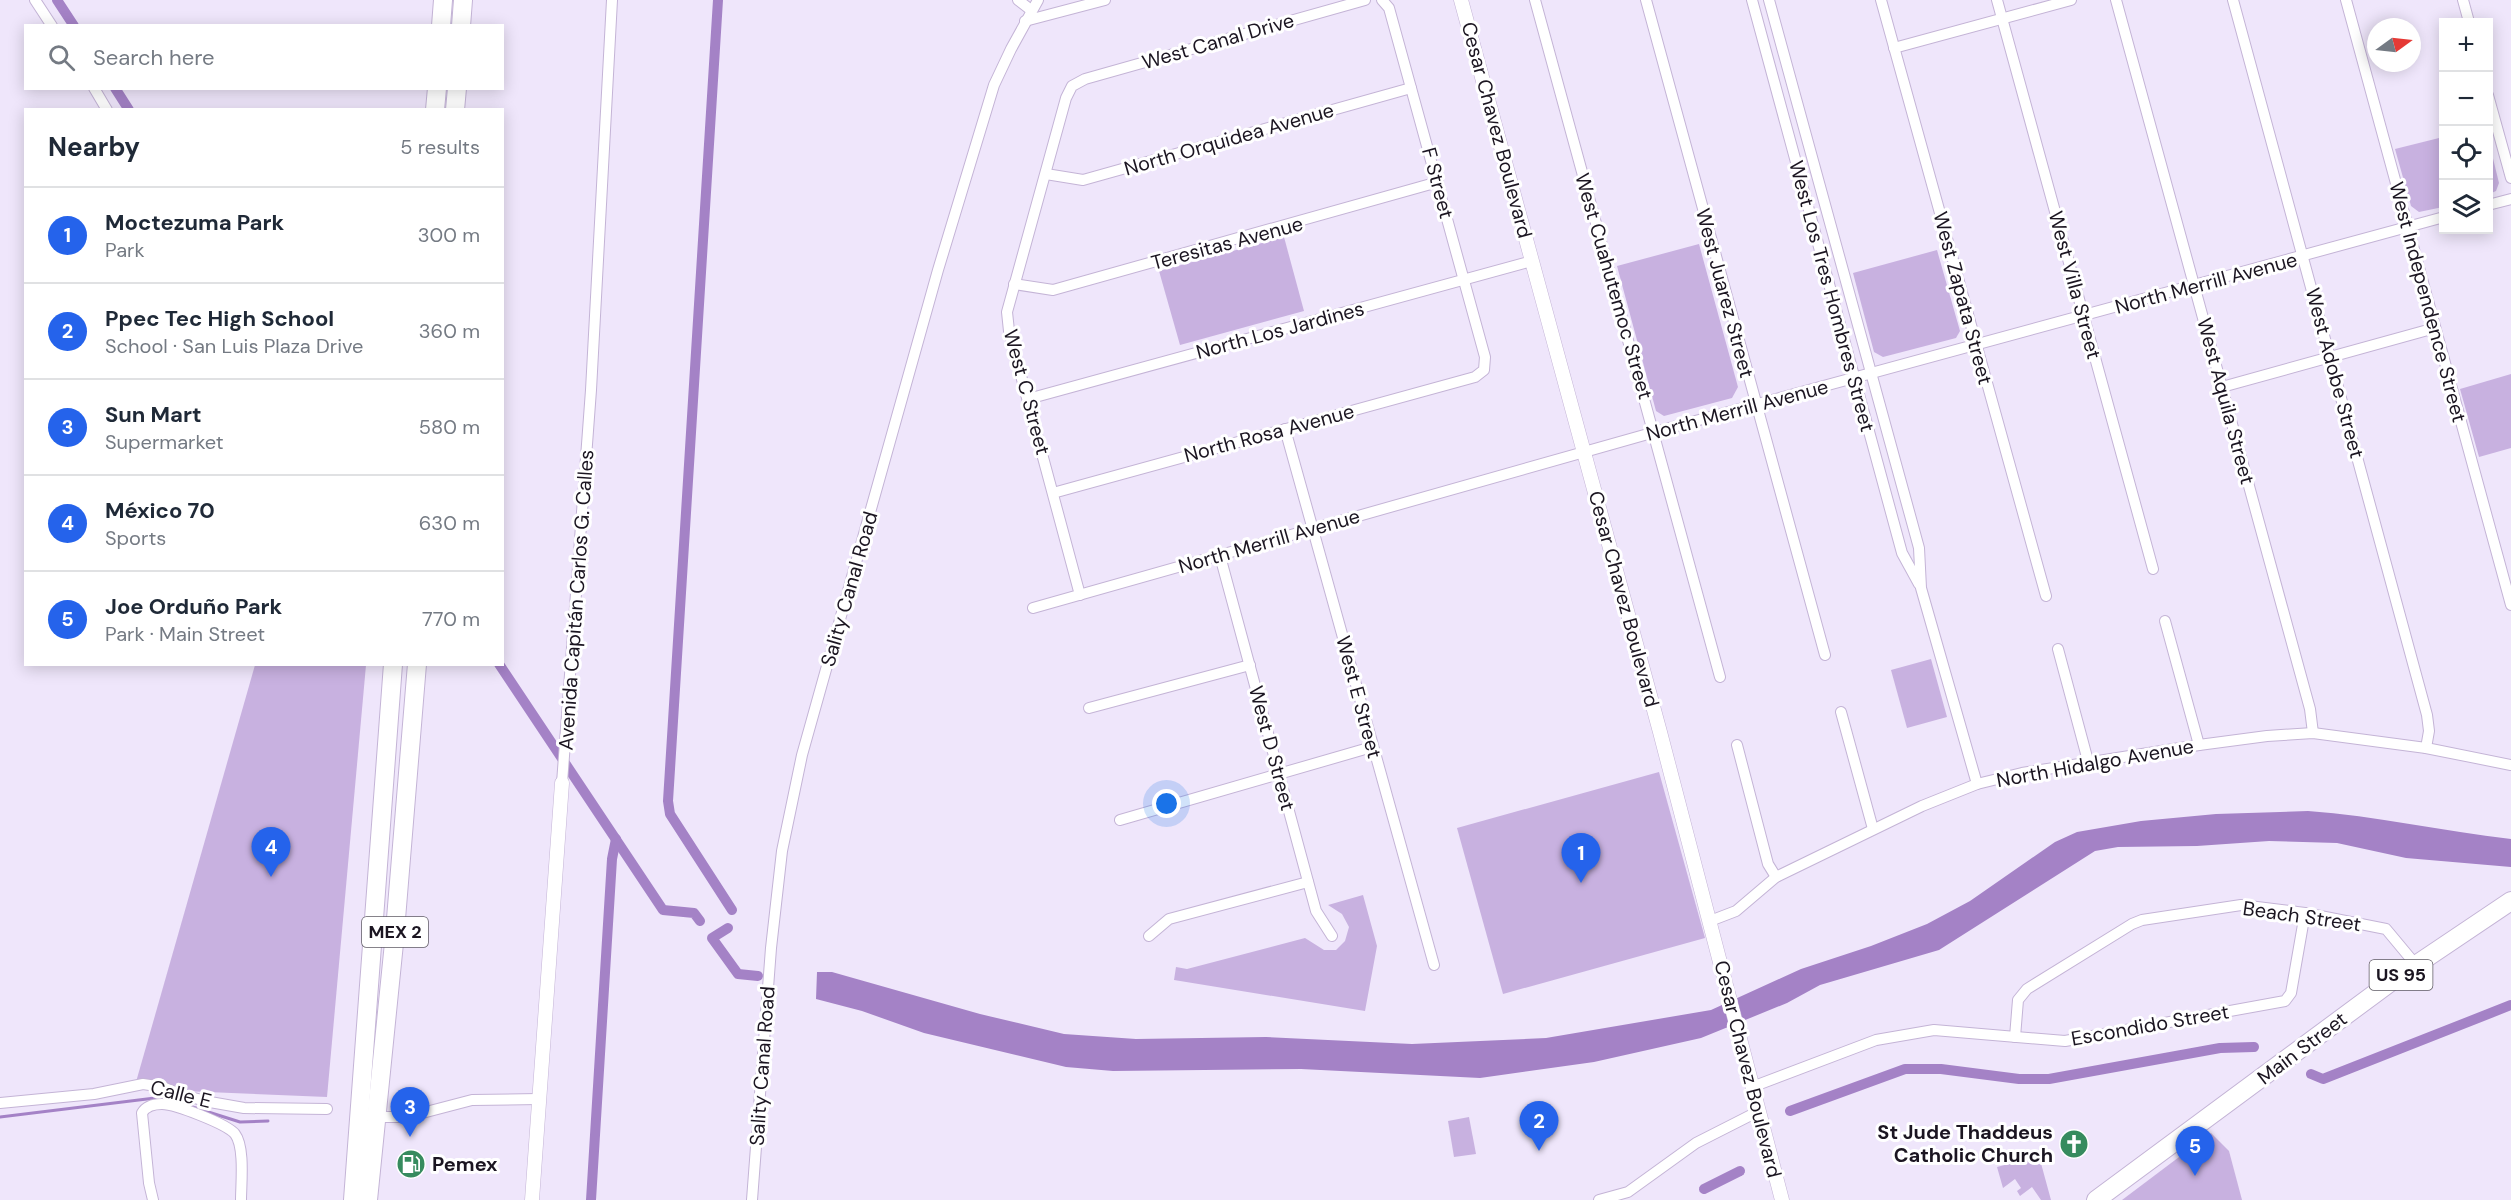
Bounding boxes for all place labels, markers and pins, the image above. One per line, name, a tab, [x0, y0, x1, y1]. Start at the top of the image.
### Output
pin: 4	[252, 828, 290, 877]
pin: 1	[1562, 834, 1600, 883]
pin: 3	[390, 1088, 430, 1137]
pin: 2	[1520, 1102, 1558, 1151]
place label: St Jude Thaddeus Catholic Church	[1877, 1119, 2053, 1168]
pin: 5	[2176, 1126, 2214, 1176]
church icon: St Jude Thaddeus Catholic Church	[2058, 1128, 2090, 1160]
fuel station icon: Pemex	[395, 1148, 427, 1180]
place label: Pemex	[432, 1151, 498, 1177]

